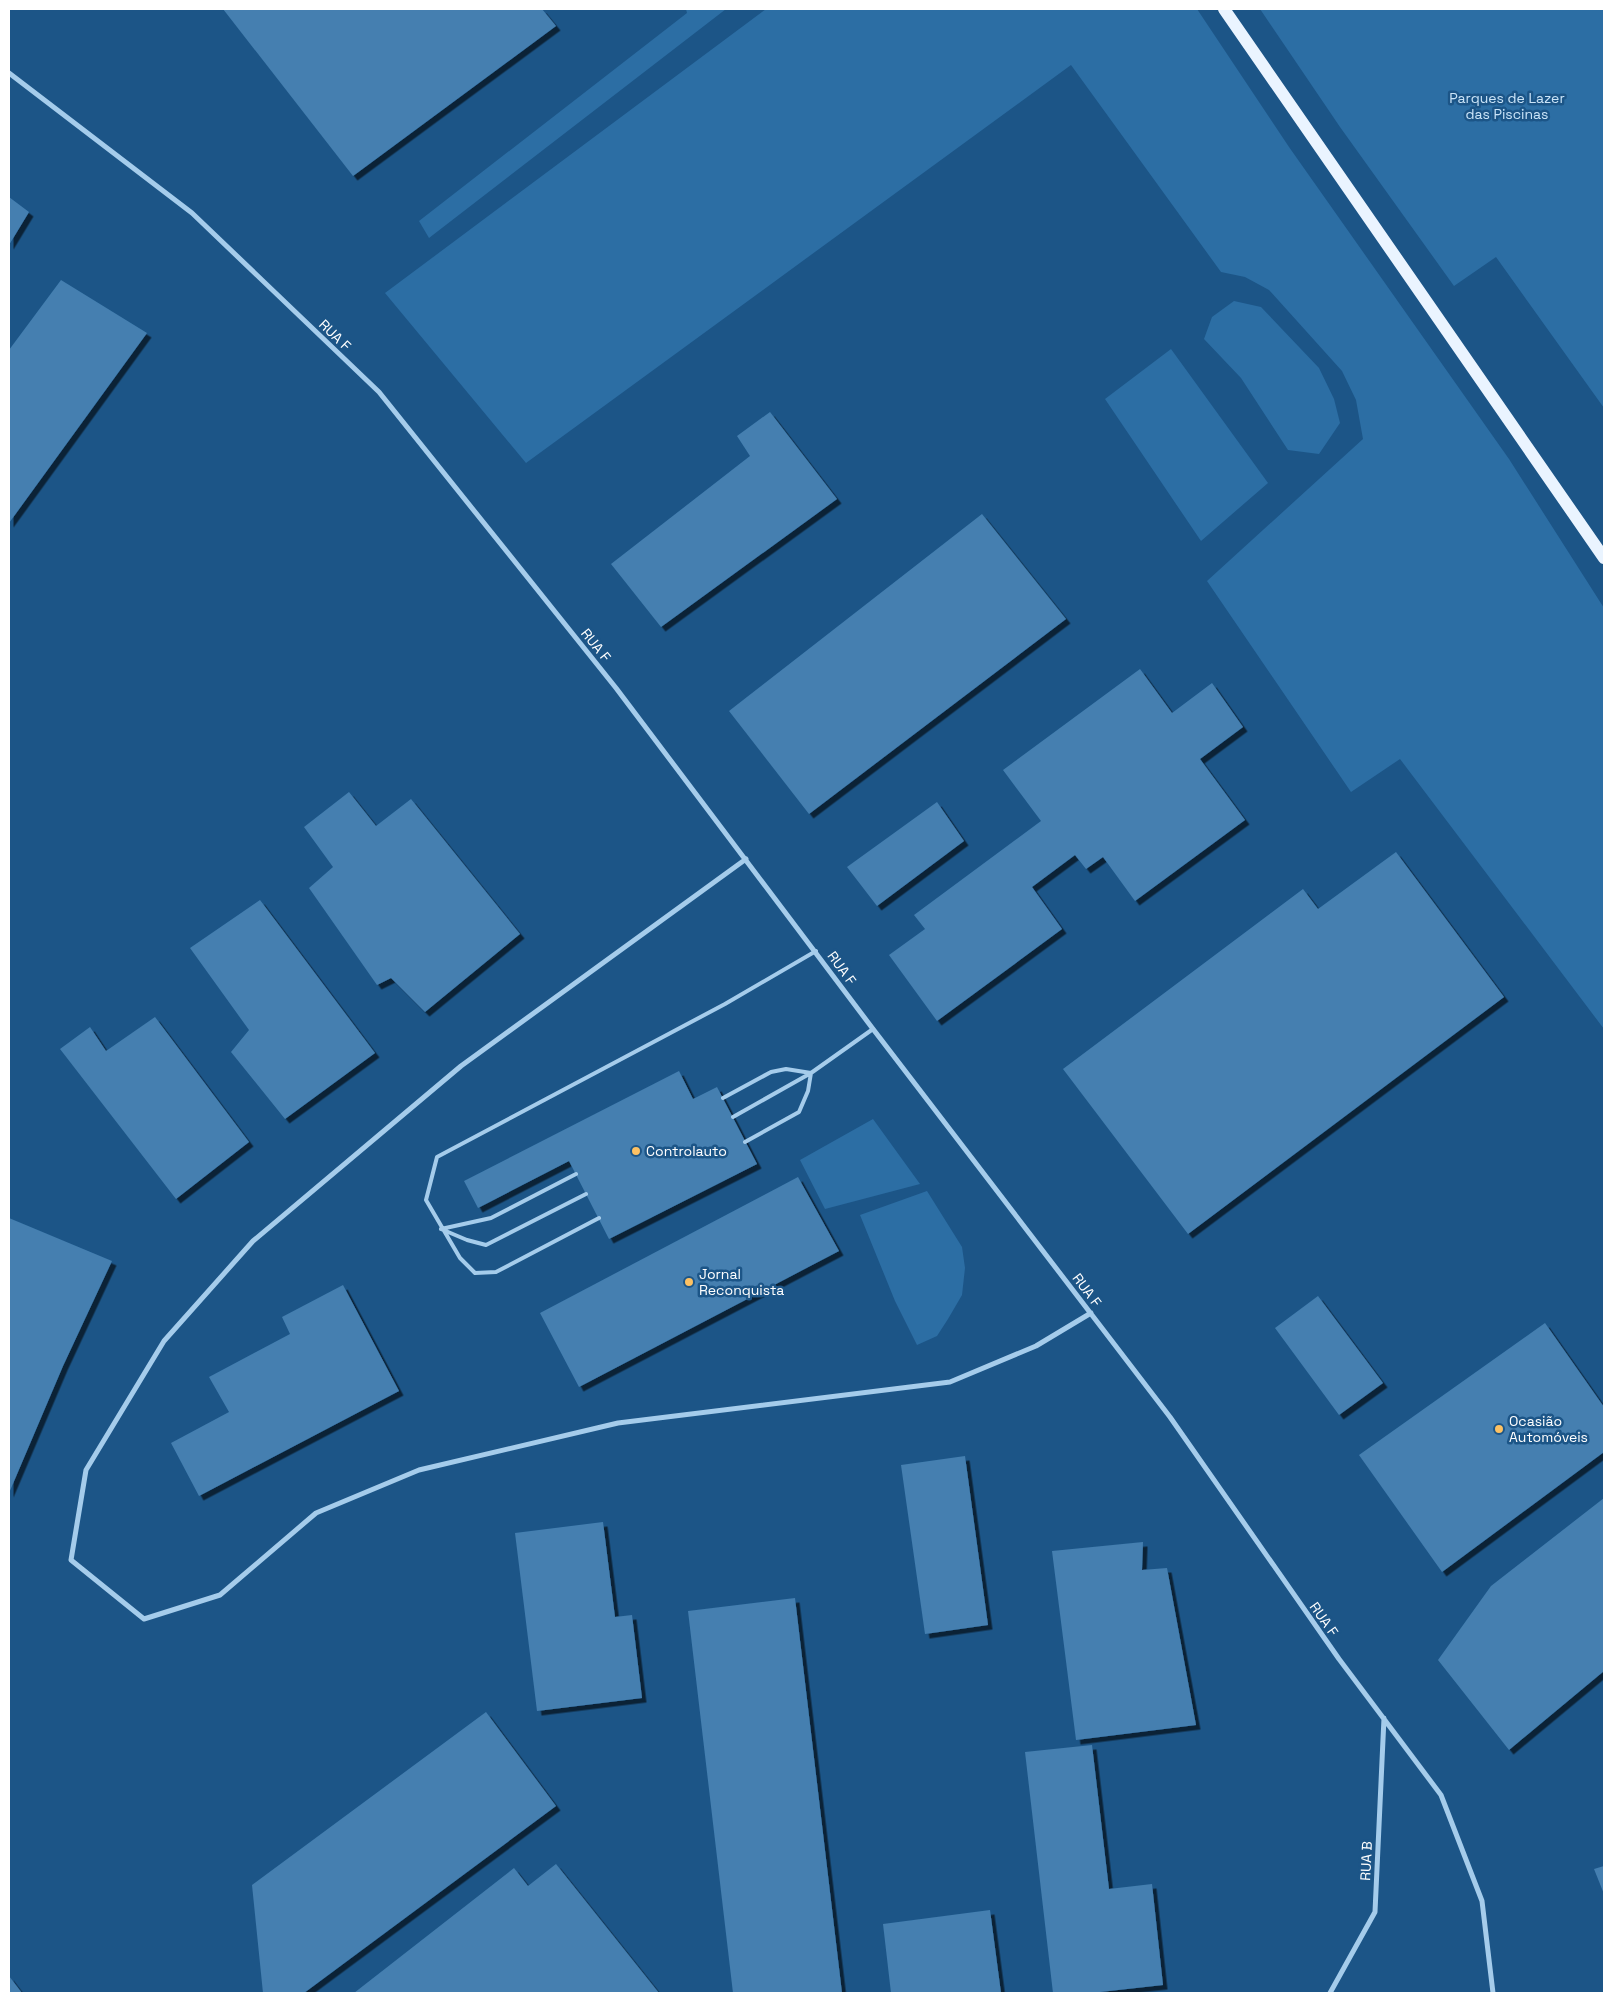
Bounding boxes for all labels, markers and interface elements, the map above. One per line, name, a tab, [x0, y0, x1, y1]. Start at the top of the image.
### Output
park label: Parques de Lazer das Piscinas	[1449, 89, 1565, 123]
street label: RUA F	[315, 315, 355, 355]
street label: RUA F	[577, 625, 615, 666]
street label: RUA F	[824, 947, 861, 989]
place label: Controlauto	[646, 1142, 727, 1160]
marker: Controlauto	[630, 1145, 642, 1157]
place label: Jornal Reconquista	[699, 1265, 784, 1299]
street label: RUA F	[1068, 1270, 1106, 1311]
marker: Jornal Reconquista	[683, 1276, 695, 1288]
place label: Ocasião Automóveis	[1509, 1412, 1588, 1446]
marker: Ocasião Automóveis	[1493, 1423, 1505, 1435]
street label: RUA F	[1306, 1598, 1342, 1640]
street label: RUA B	[1356, 1841, 1376, 1881]

